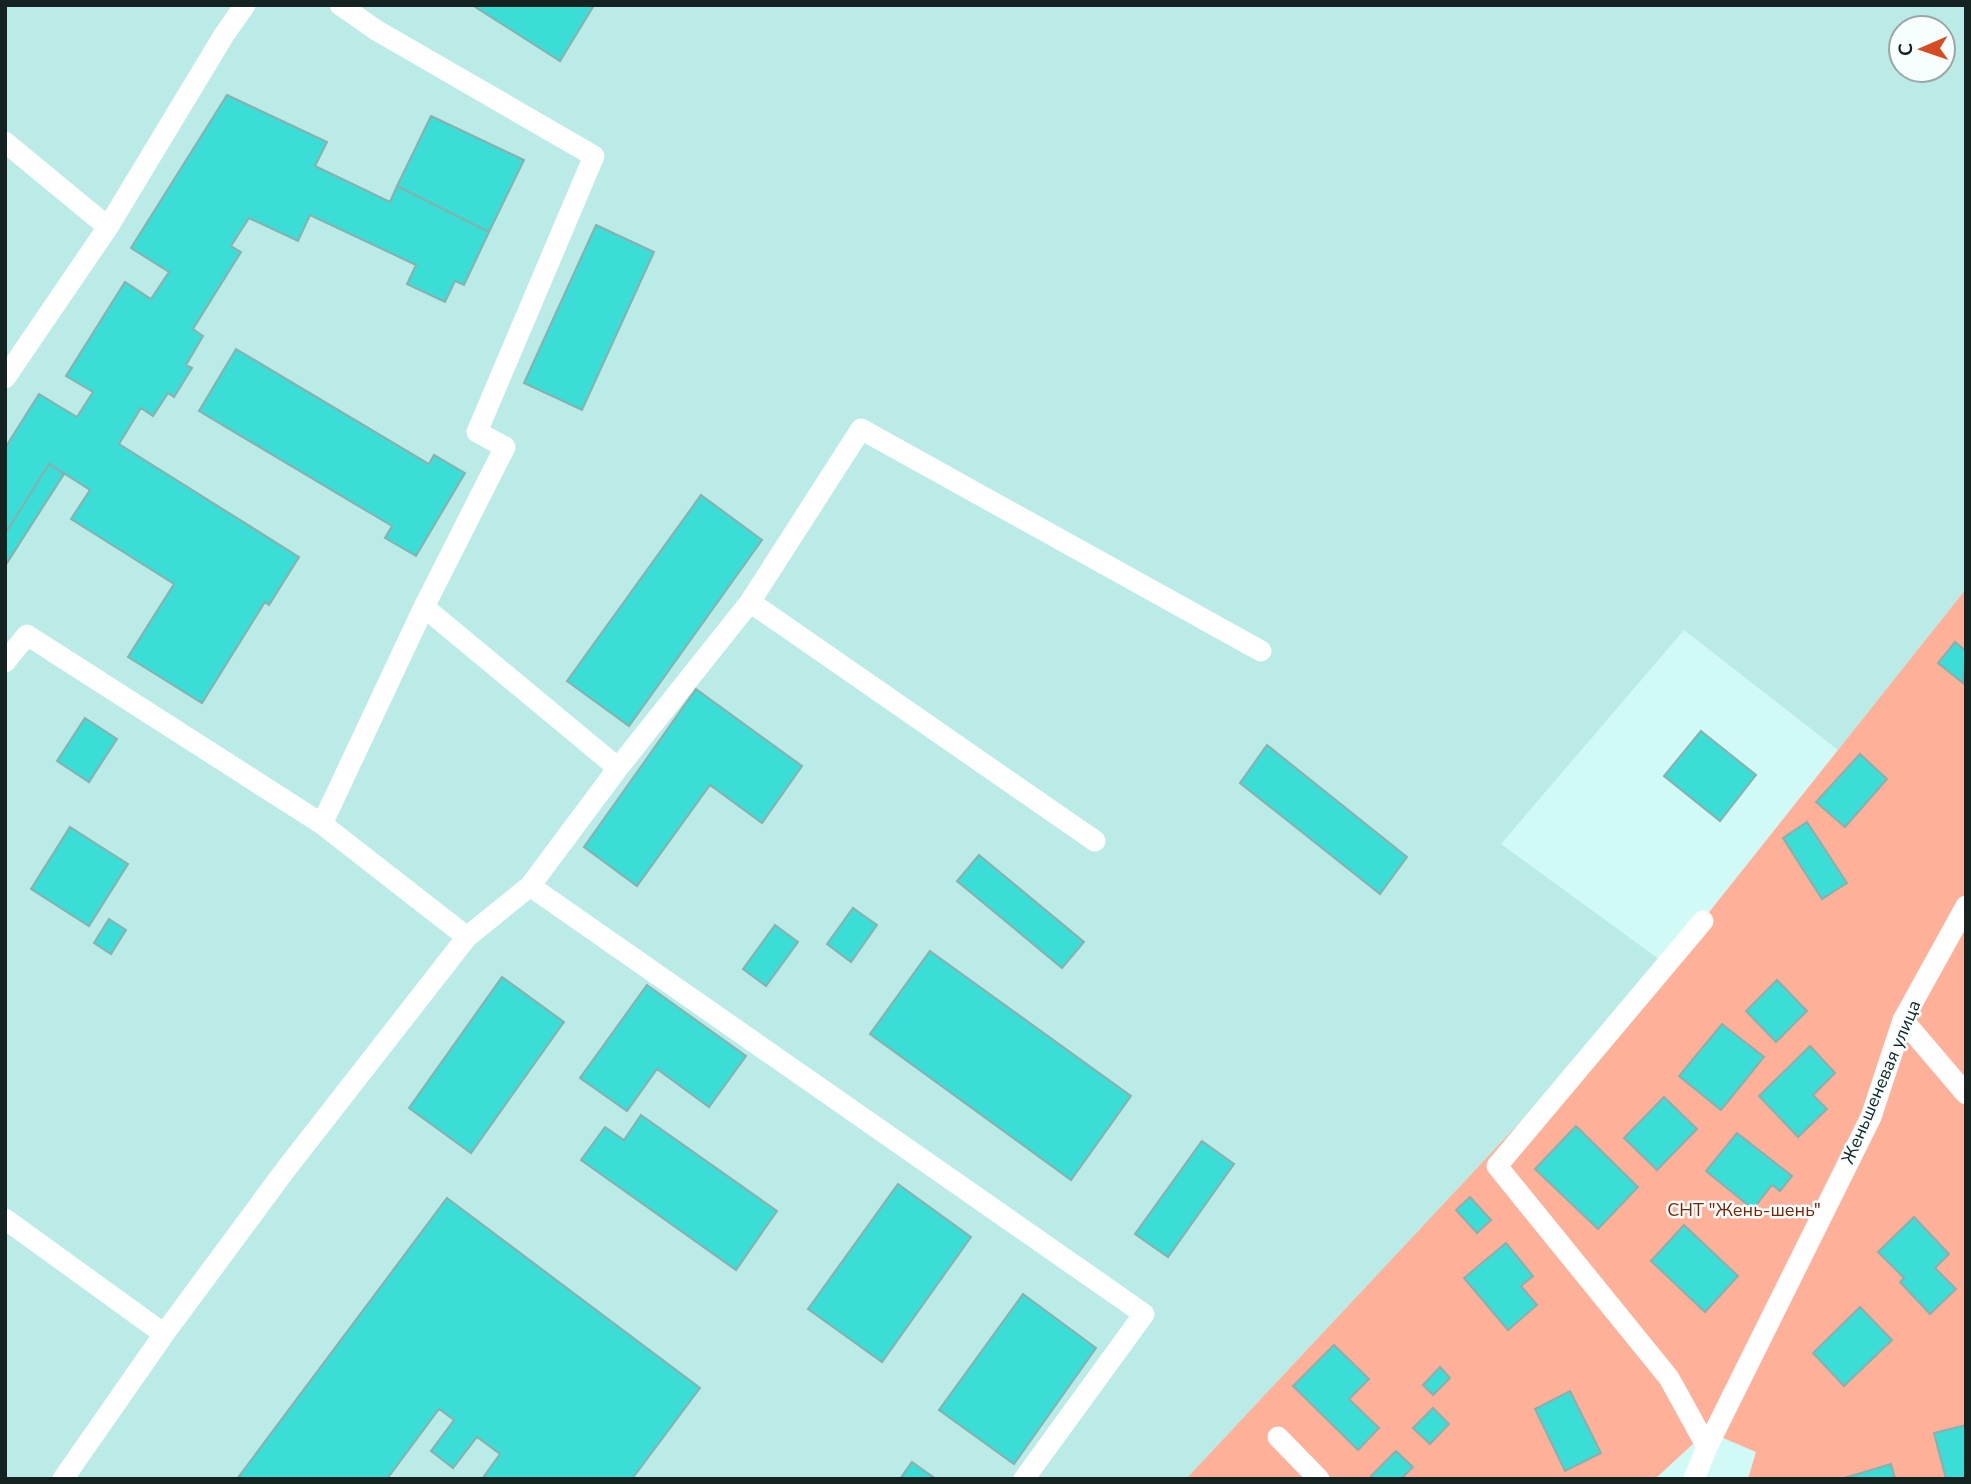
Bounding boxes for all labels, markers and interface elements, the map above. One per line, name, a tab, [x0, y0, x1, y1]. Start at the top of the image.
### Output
north arrow	[1887, 14, 1957, 84]
text: С	[1893, 43, 1919, 56]
street label: Женьшеневая улица	[1836, 996, 1926, 1168]
park label: СНТ "Жень-шень"	[1667, 1198, 1821, 1222]

